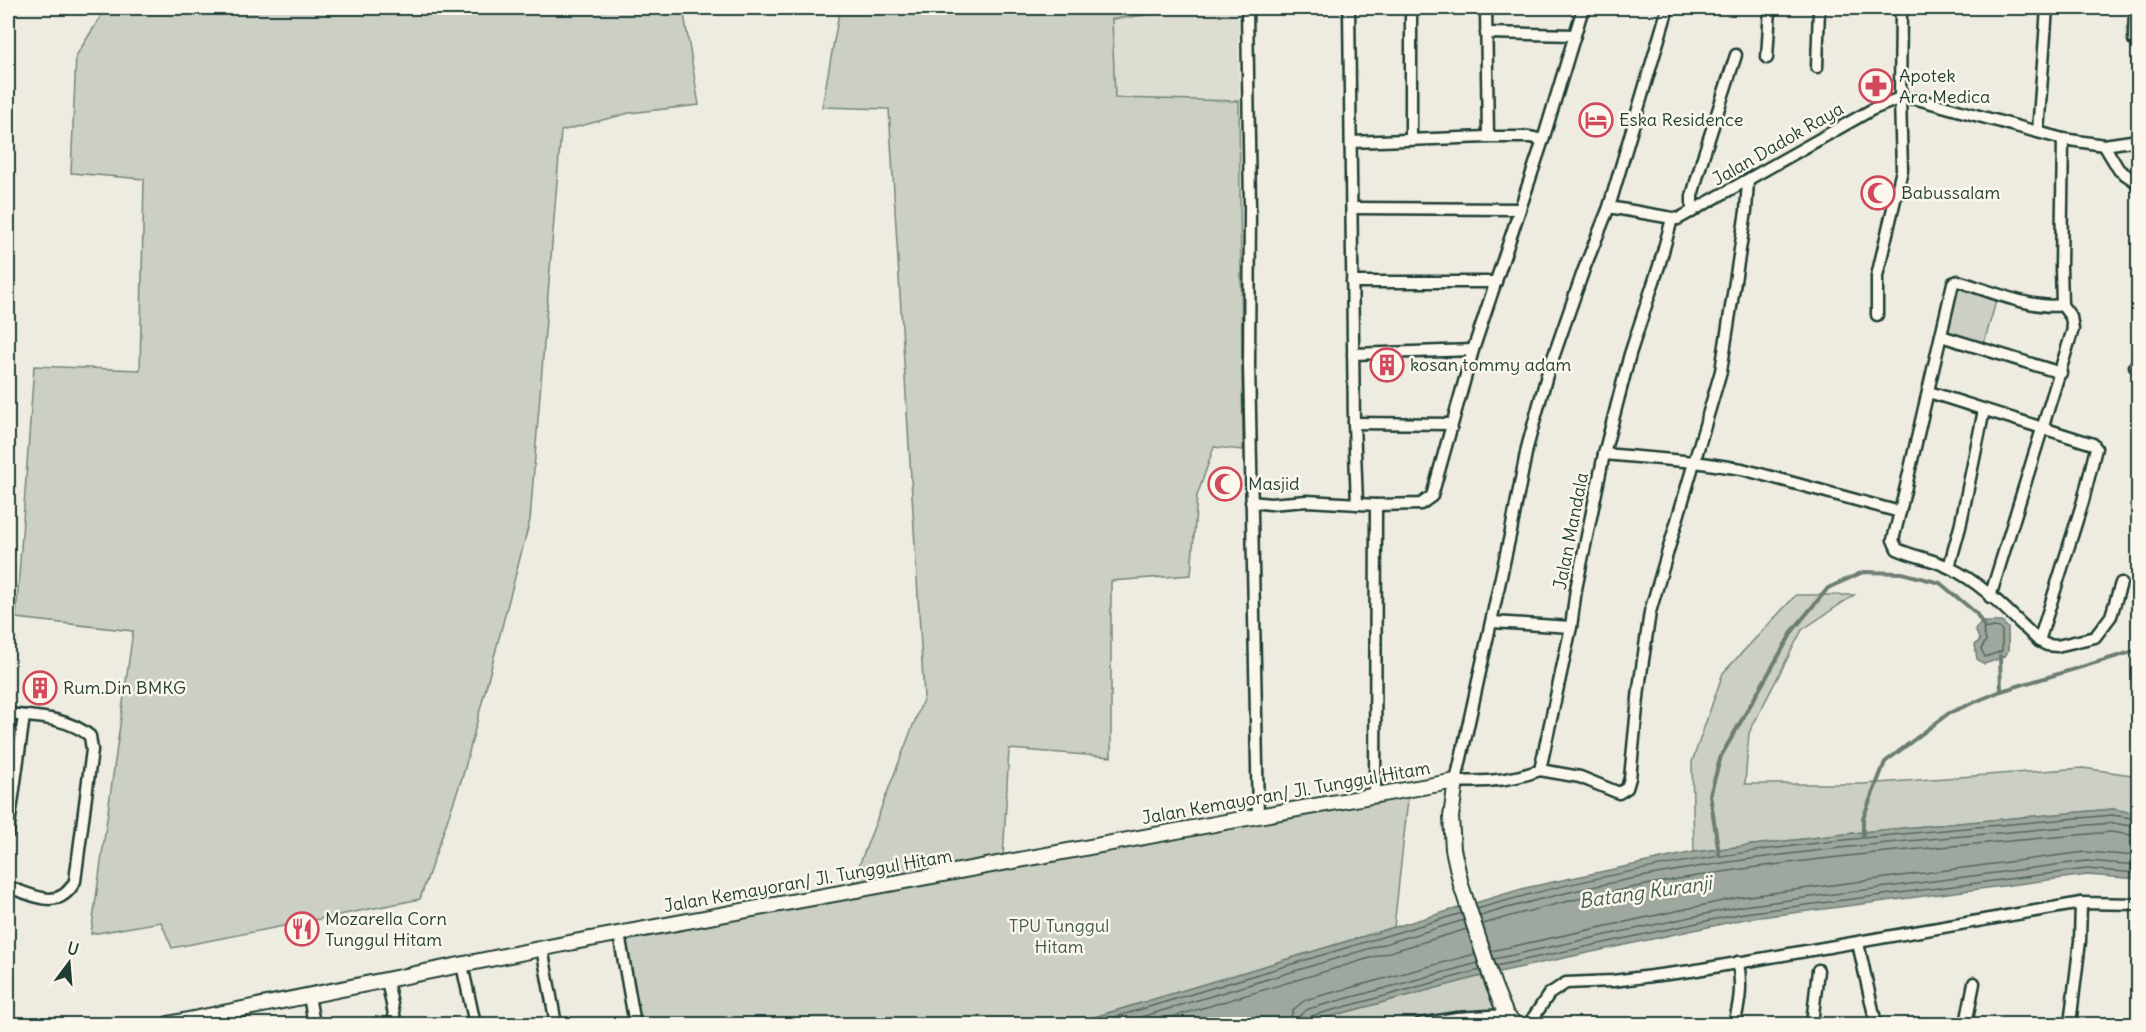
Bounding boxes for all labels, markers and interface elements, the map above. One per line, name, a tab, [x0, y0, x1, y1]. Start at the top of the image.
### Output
place label: Apotek Ara Medica	[1899, 64, 1990, 108]
pharmacy icon: Apotek Ara Medica	[1858, 68, 1894, 104]
street label: Jalan Dadok Raya	[1708, 97, 1847, 190]
hotel icon: Eska Residence	[1578, 102, 1614, 138]
place label: Eska Residence	[1619, 108, 1744, 131]
mosque icon: Babussalam	[1860, 175, 1896, 211]
place label: Babussalam	[1901, 181, 2000, 204]
building icon: kosan tommy adam	[1369, 347, 1405, 383]
place label: kosan tommy adam	[1410, 353, 1572, 376]
mosque icon: Masjid	[1207, 466, 1243, 502]
street label: Jalan Mandala	[1548, 470, 1593, 591]
place label: Masjid	[1248, 472, 1300, 495]
building icon: Rum.Din BMKG	[22, 670, 58, 706]
place label: Rum.Din BMKG	[63, 676, 186, 699]
street label: Jalan Kemayoran/ Jl. Tunggul Hitam	[1140, 756, 1432, 829]
street label: Jalan Kemayoran/ Jl. Tunggul Hitam	[662, 844, 954, 917]
water label: Batang Kuranji	[1577, 869, 1715, 913]
place label: Mozarella Corn Tunggul Hitam	[325, 907, 447, 951]
restaurant icon: Mozarella Corn Tunggul Hitam	[284, 911, 320, 947]
park label: TPU Tunggul Hitam	[1009, 914, 1109, 958]
north arrow	[39, 933, 99, 993]
text: U	[65, 937, 81, 960]

